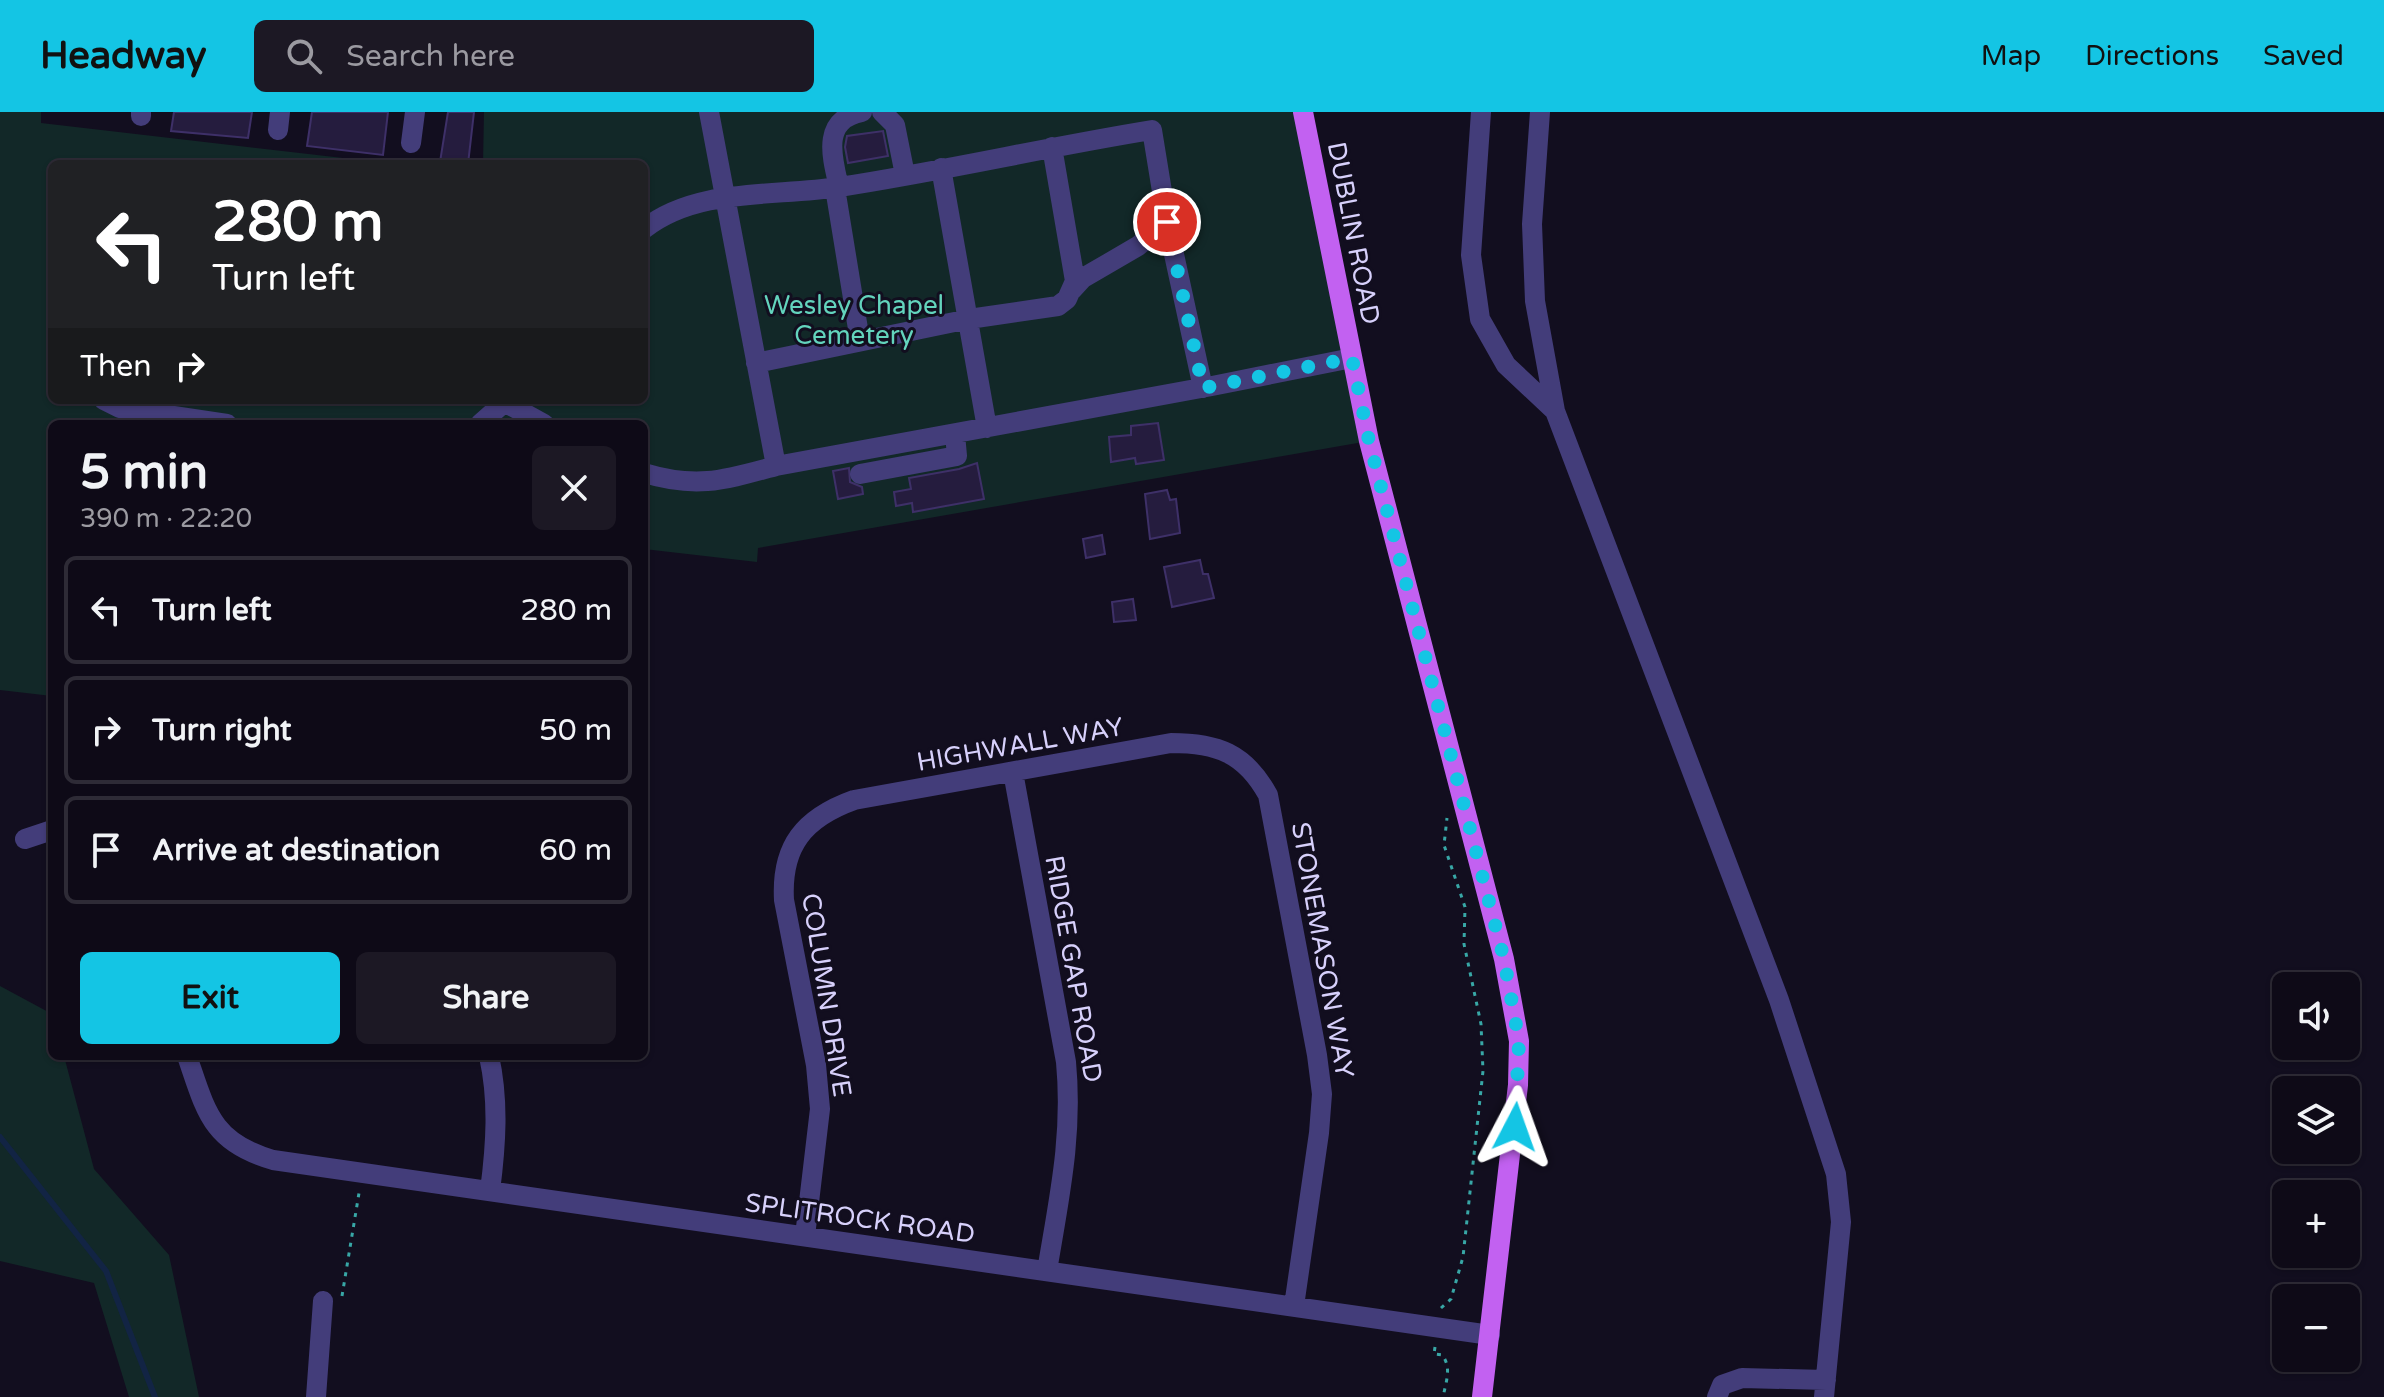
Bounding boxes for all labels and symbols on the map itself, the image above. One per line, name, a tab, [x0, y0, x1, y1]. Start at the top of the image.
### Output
street label: DUBLIN ROAD	[1321, 139, 1386, 327]
pin	[1133, 188, 1201, 256]
park label: Wesley Chapel Cemetery	[764, 290, 944, 351]
street label: HIGHWALL WAY	[914, 711, 1126, 778]
street label: STONEMASON WAY	[1285, 820, 1360, 1080]
street label: RIDGE GAP ROAD	[1038, 853, 1109, 1085]
street label: COLUMN DRIVE	[795, 891, 858, 1099]
position arrow	[1473, 1085, 1557, 1169]
street label: SPLITROCK ROAD	[743, 1187, 977, 1250]

